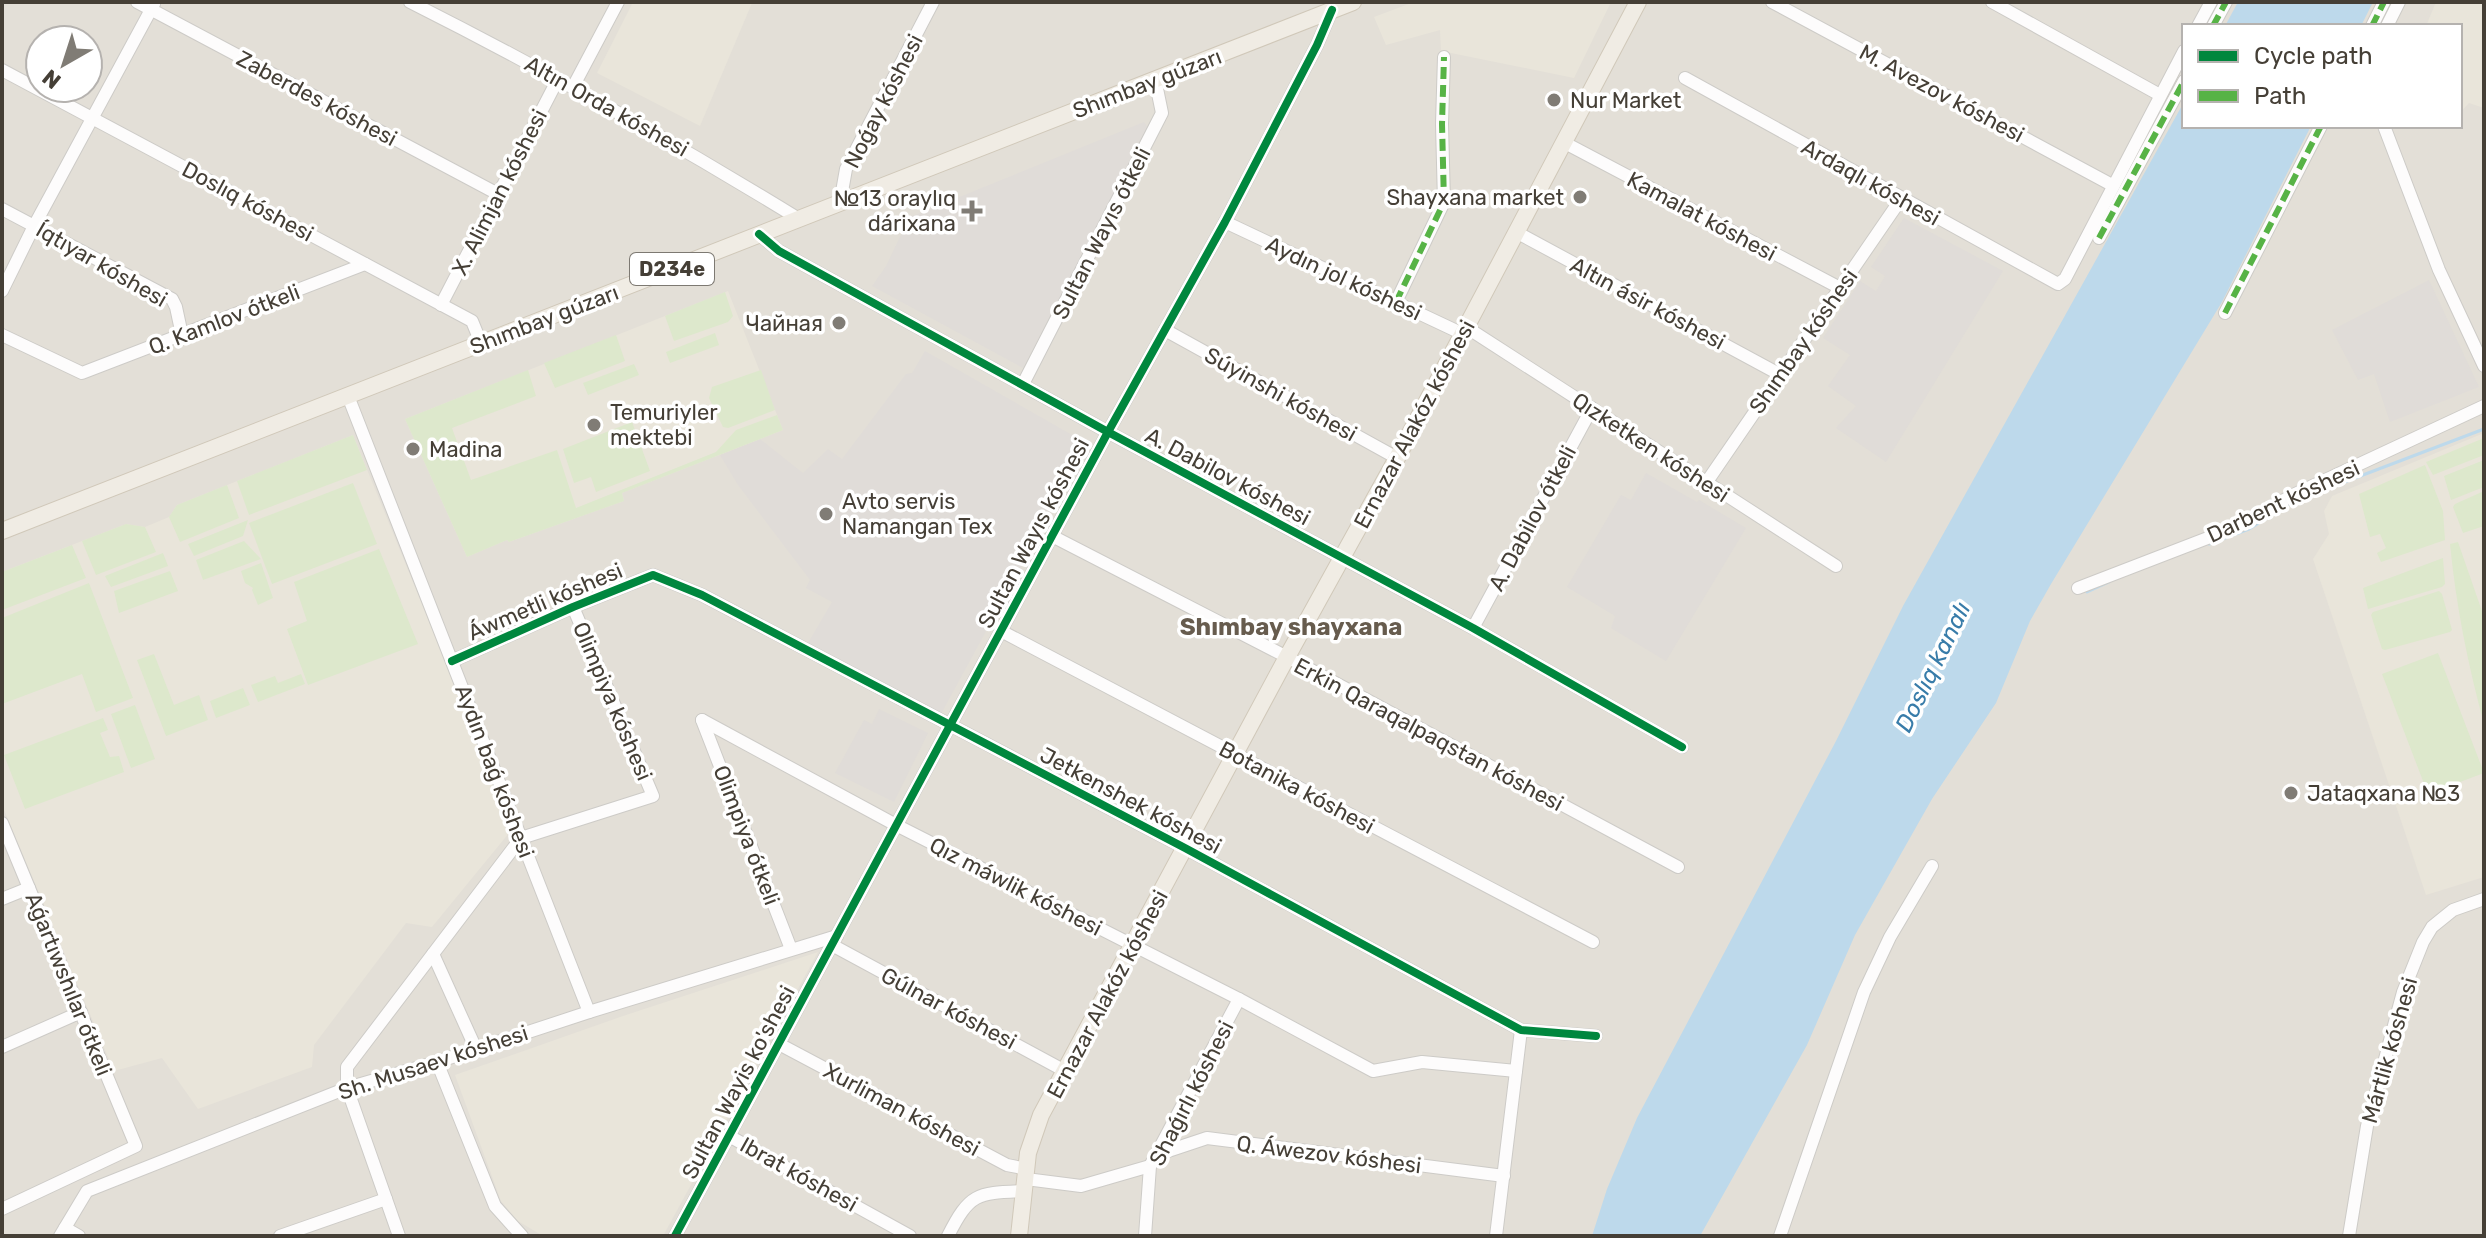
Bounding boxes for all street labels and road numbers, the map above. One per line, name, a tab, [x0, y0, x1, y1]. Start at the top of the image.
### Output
street label: Noǵay kóshesi	[838, 30, 929, 173]
street label: M. Avezov kóshesi	[1855, 39, 2029, 148]
street label: Shımbay gúzarı	[1069, 43, 1225, 124]
street label: Zaberdes kóshesi	[232, 45, 402, 152]
street label: Altın Orda kóshesi	[520, 50, 693, 163]
street label: X. Alimjan kóshesi	[446, 105, 553, 280]
street label: Ardaqlı kóshesi	[1797, 133, 1945, 232]
street label: Sultan Wayıs ótkeli	[1046, 143, 1156, 324]
street label: Doslıq kóshesi	[177, 155, 318, 247]
street label: Kamalat kóshesi	[1622, 166, 1781, 267]
street label: Íqtıyar kóshesi	[31, 216, 172, 313]
street label: Aydın jol kóshesi	[1262, 231, 1426, 326]
street label: Altın ásir kóshesi	[1566, 251, 1730, 356]
road number: D234e	[630, 253, 714, 285]
street label: Shımbay kóshesi	[1743, 264, 1863, 419]
street label: Q. Kamlov ótkeli	[145, 278, 304, 361]
street label: Shımbay gúzarı	[466, 279, 622, 360]
street label: Ernazar Alakóz kóshesi	[1348, 315, 1481, 533]
street label: Súyinshi kóshesi	[1200, 341, 1362, 447]
street label: Qızketken kóshesi	[1567, 387, 1734, 508]
street label: A. Dabilov kóshesi	[1141, 422, 1315, 531]
street label: Sultan Wayıs kóshesi	[972, 434, 1095, 633]
street label: A. Dabilov ótkeli	[1483, 441, 1582, 596]
street label: Darbent kóshesi	[2203, 454, 2364, 549]
street label: Áwmetli kóshesi	[464, 557, 627, 646]
street label: Olimpiya kóshesi	[567, 618, 658, 785]
street label: Erkin Qaraqalpaqstan kóshesi	[1290, 652, 1568, 817]
street label: Aydın baǵ kóshesi	[449, 681, 540, 862]
street label: Botanika kóshesi	[1214, 735, 1379, 840]
street label: Jetkenshek kóshesi	[1035, 741, 1226, 860]
street label: Olimpiya ótkeli	[707, 761, 786, 909]
street label: Qız máwlik kóshesi	[925, 831, 1107, 942]
street label: Ernazar Alakóz kóshesi	[1041, 885, 1174, 1103]
street label: Aǵartıwshılar ótkeli	[19, 889, 118, 1080]
street label: Gúlnar kóshesi	[877, 961, 1021, 1055]
street label: Mártlik kóshesi	[2356, 974, 2423, 1126]
street label: Sultan Wayis ko'shesi	[676, 981, 801, 1184]
street label: Shaǵırlı kóshesi	[1143, 1016, 1240, 1170]
street label: Sh. Musaev kóshesi	[335, 1019, 531, 1106]
street label: Xurliman kóshesi	[819, 1057, 985, 1162]
street label: Q. Áwezov kóshesi	[1235, 1130, 1423, 1179]
street label: Ibrat kóshesi	[735, 1131, 862, 1218]

